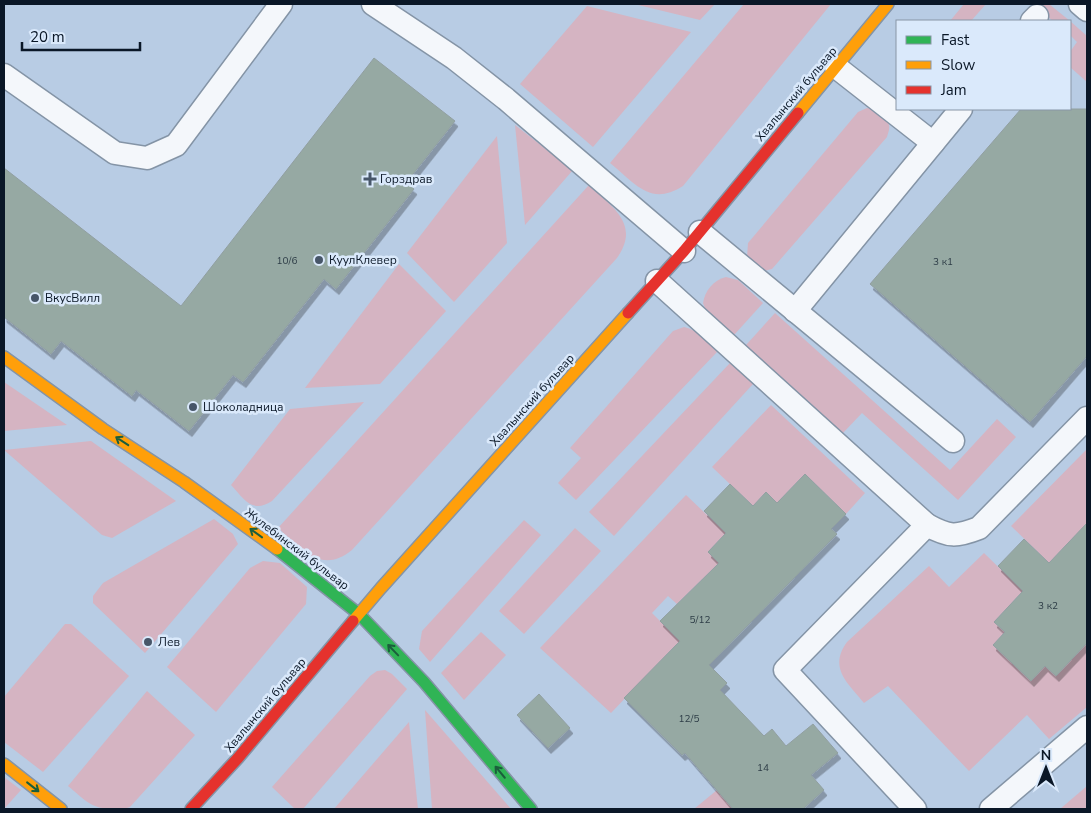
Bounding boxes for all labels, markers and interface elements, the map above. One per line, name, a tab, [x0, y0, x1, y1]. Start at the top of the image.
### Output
scale bar	[22, 20, 140, 52]
legend	[896, 20, 1071, 110]
text: 20 m	[30, 27, 65, 47]
text: Fast	[941, 30, 970, 50]
street label: Хвалынский бульвар	[752, 43, 840, 145]
text: Slow	[941, 55, 976, 75]
text: Jam	[940, 80, 967, 100]
place label: Горздрав	[380, 171, 433, 187]
marker: Горздрав	[364, 173, 376, 185]
place label: КуулКлевер	[329, 252, 397, 268]
house number: 10/6	[277, 254, 297, 268]
marker: КуулКлевер	[313, 254, 325, 266]
house number: 3 к1	[933, 255, 953, 269]
place label: ВкусВилл	[45, 290, 100, 306]
marker: ВкусВилл	[29, 292, 41, 304]
street label: Хвалынский бульвар	[486, 351, 578, 449]
place label: Шоколадница	[203, 399, 284, 415]
marker: Шоколадница	[187, 401, 199, 413]
one-way arrow	[115, 436, 129, 447]
street label: Жулебинский бульвар	[242, 504, 352, 594]
one-way arrow	[250, 528, 263, 539]
house number: 3 к2	[1038, 599, 1058, 613]
house number: 5/12	[690, 613, 710, 627]
place label: Лев	[158, 634, 180, 650]
marker: Лев	[142, 636, 154, 648]
one-way arrow	[387, 643, 399, 656]
street label: Хвалынский бульвар	[221, 654, 309, 756]
house number: 12/5	[679, 712, 699, 726]
north arrow	[1021, 743, 1071, 793]
text: N	[1041, 746, 1051, 765]
house number: 14	[757, 761, 769, 775]
one-way arrow	[494, 766, 505, 779]
one-way arrow	[26, 781, 39, 792]

